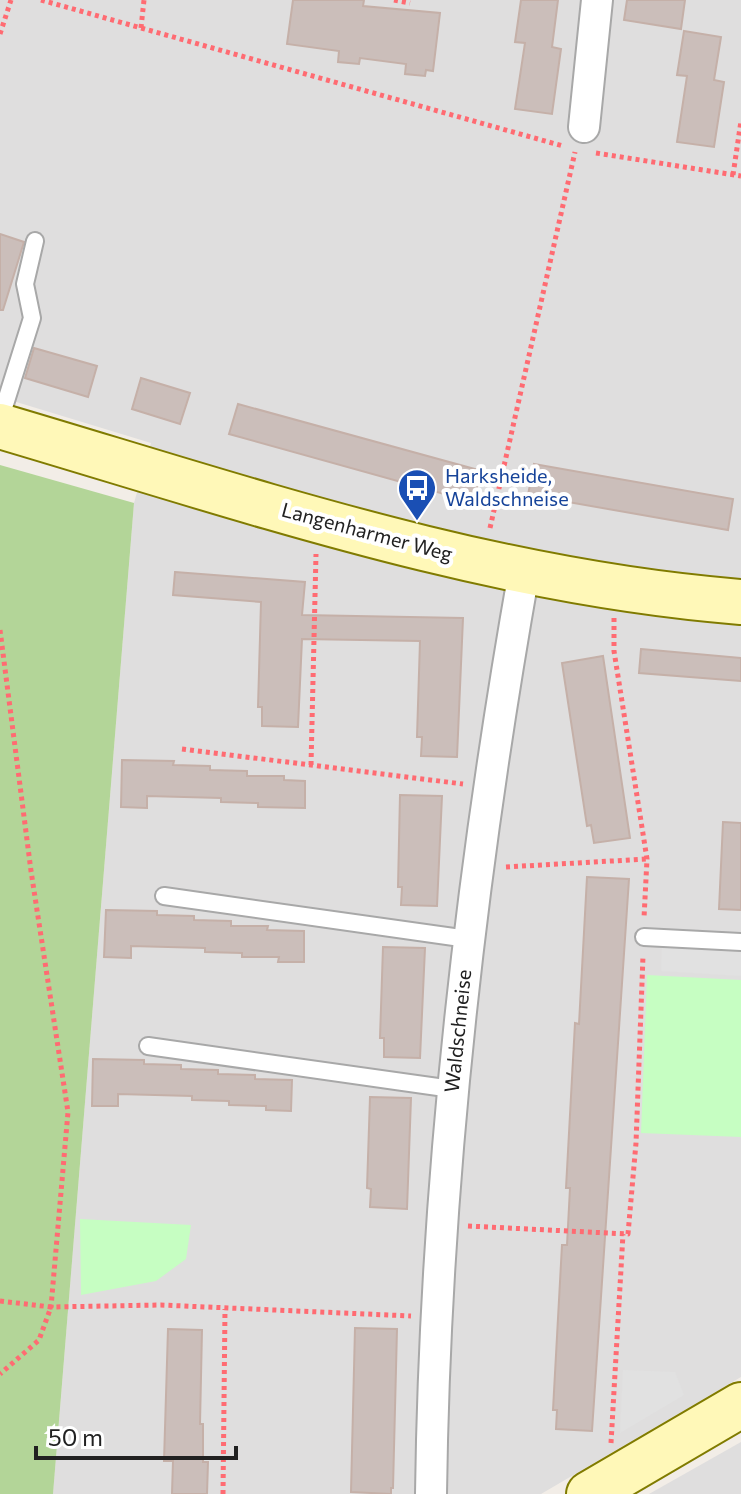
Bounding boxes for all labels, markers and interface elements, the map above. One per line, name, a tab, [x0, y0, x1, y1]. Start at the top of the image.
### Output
place label: Harksheide, Waldschneise	[445, 463, 569, 510]
bus stop icon: Harksheide, Waldschneise	[396, 467, 438, 522]
street label: Langenharmer Weg	[279, 497, 456, 565]
street label: Waldschneise	[439, 968, 475, 1094]
scale bar	[36, 1410, 236, 1460]
text: 50 m	[48, 1422, 103, 1451]

